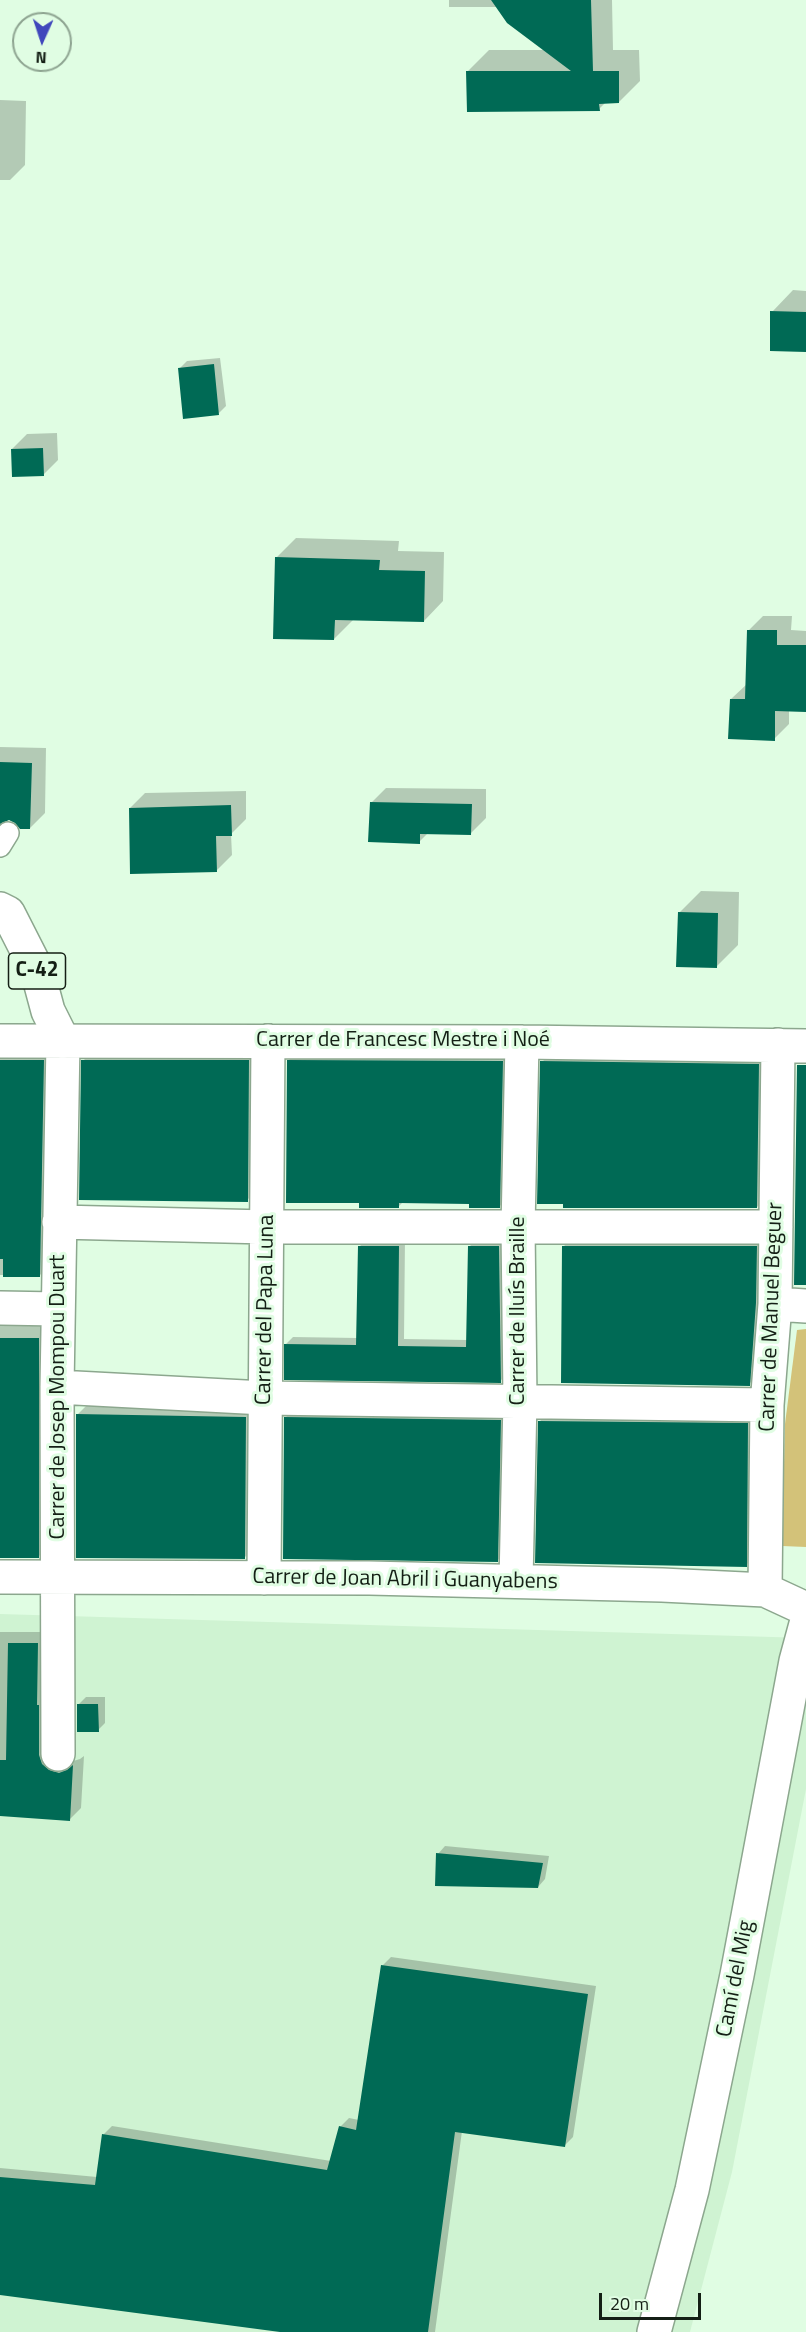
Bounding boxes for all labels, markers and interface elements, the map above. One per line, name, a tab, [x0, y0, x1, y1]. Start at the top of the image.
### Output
north arrow	[12, 12, 72, 72]
text: N	[35, 46, 47, 70]
road number: C-42	[9, 953, 66, 989]
street label: Carrer de Francesc Mestre i Noé	[256, 1028, 550, 1054]
street label: Carrer de Manuel Beguer	[755, 1202, 789, 1432]
street label: Carrer del Papa Luna	[251, 1214, 281, 1406]
street label: Carrer de lluís Braille	[506, 1216, 532, 1406]
street label: Carrer de Josep Mompou Duart	[46, 1254, 72, 1540]
street label: Carrer de Joan Abril i Guanyabens	[252, 1564, 558, 1596]
street label: Camí del Mig	[712, 1918, 760, 2040]
scale bar	[602, 2281, 704, 2319]
text: 20 m	[610, 2290, 649, 2317]

